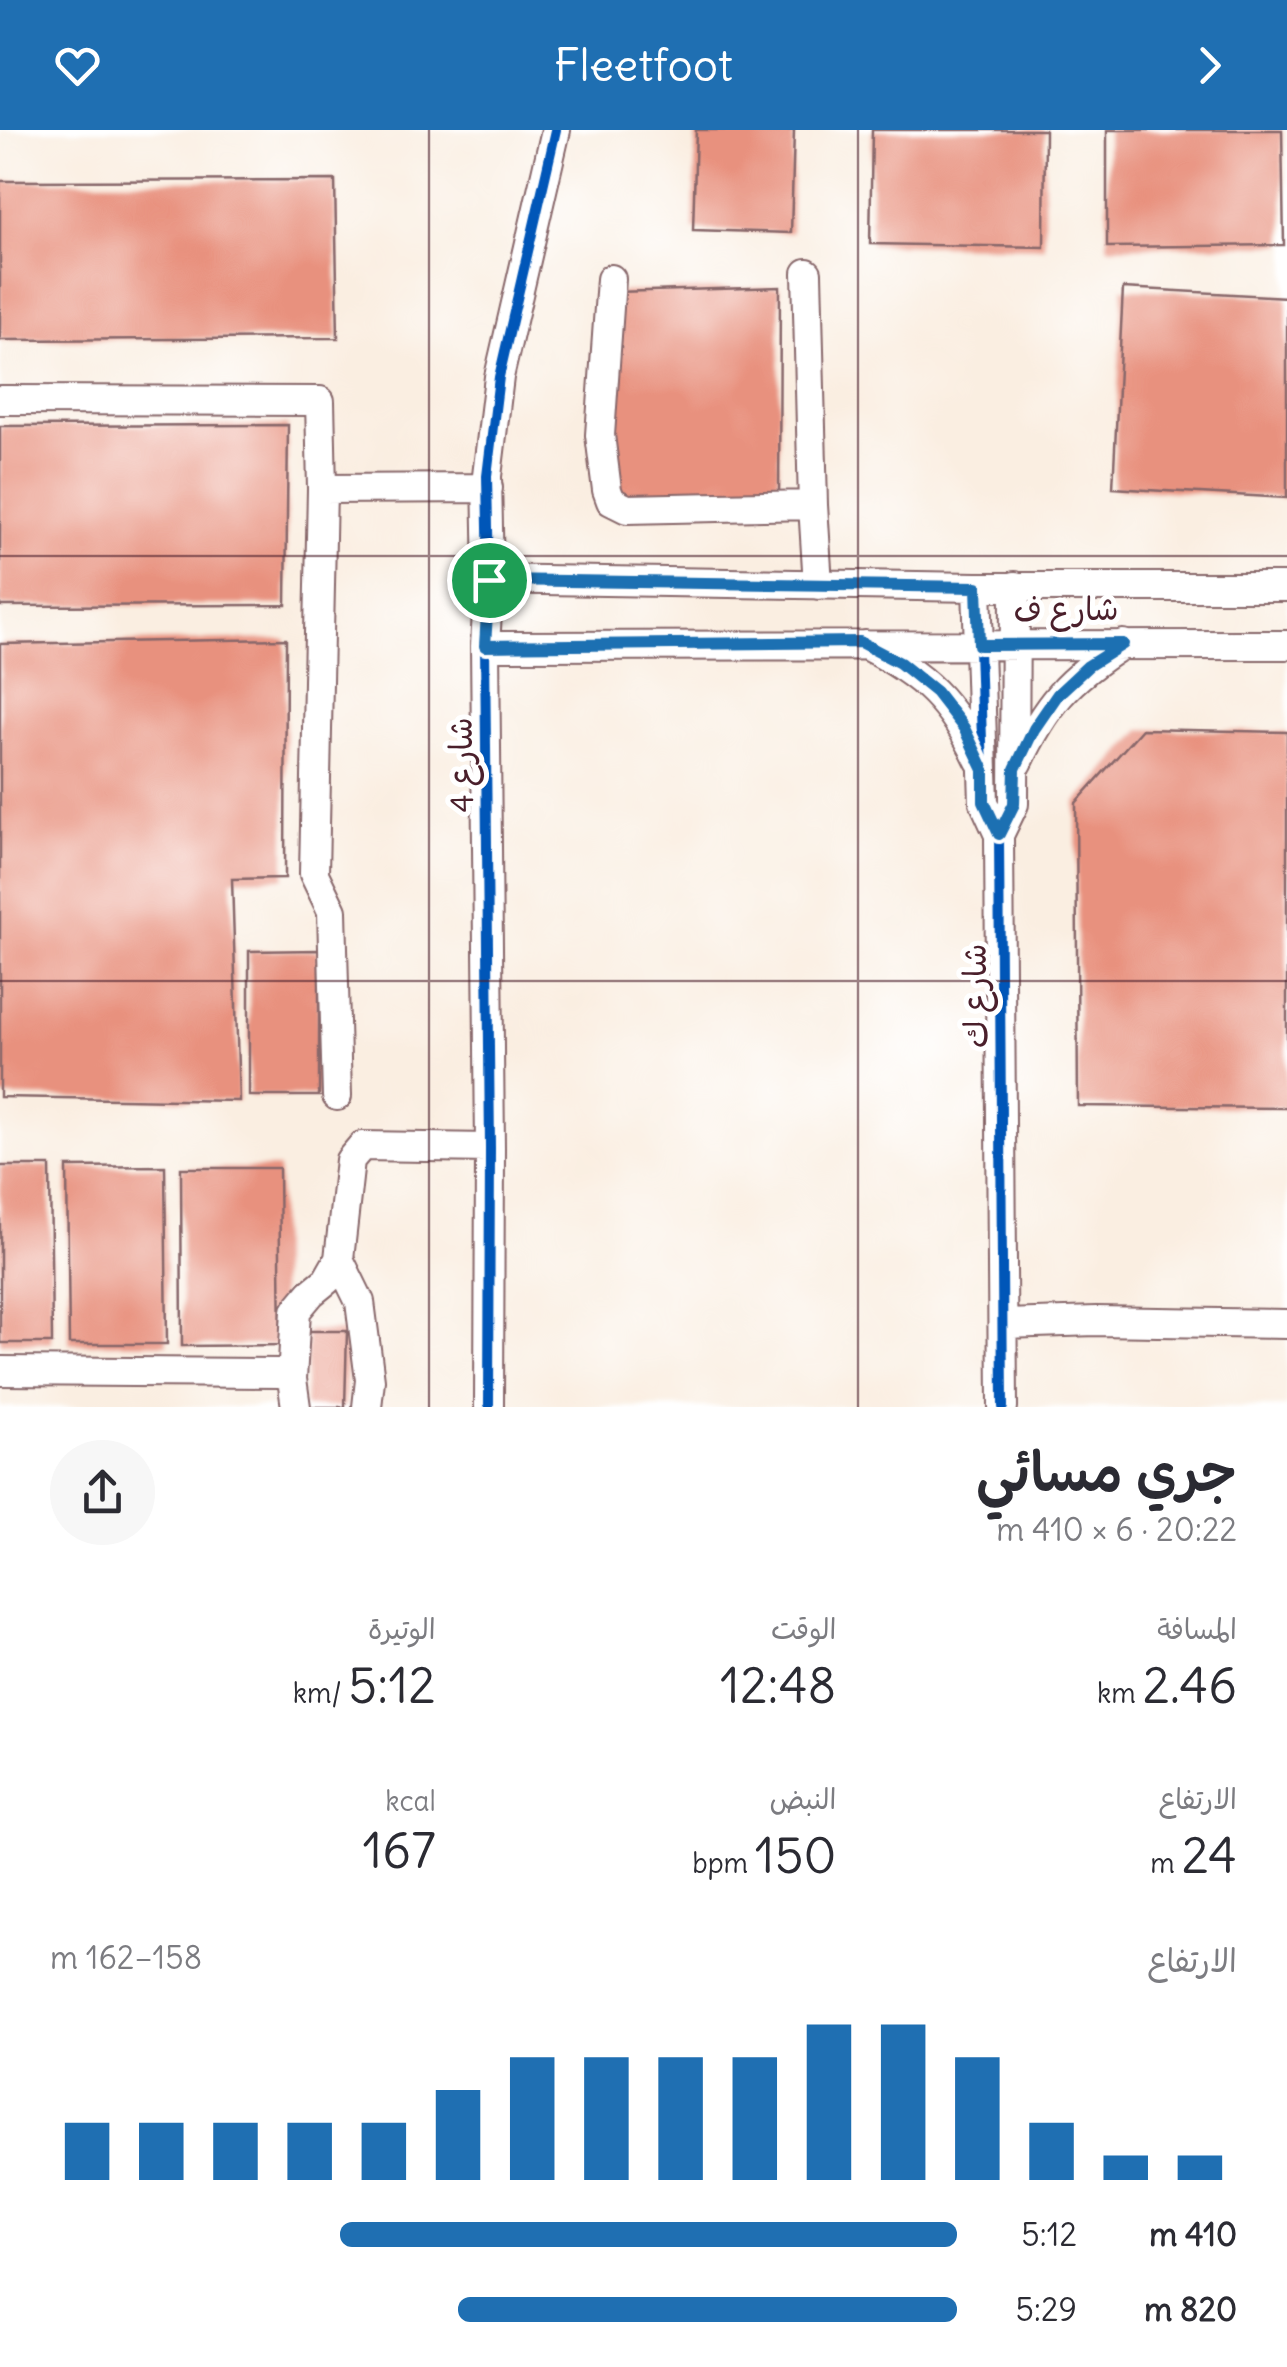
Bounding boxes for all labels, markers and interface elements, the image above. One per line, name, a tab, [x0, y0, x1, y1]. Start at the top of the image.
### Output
text: Fleetfoot	[554, 37, 733, 93]
icon: heart	[50, 38, 105, 93]
icon: forward	[1182, 38, 1237, 93]
pin	[447, 538, 532, 623]
icon: arrive	[462, 553, 517, 608]
street label: شارع ف	[1013, 588, 1119, 633]
street label: شارع 4	[440, 717, 485, 813]
street label: شارع ك	[954, 943, 999, 1049]
text: جري مسائي	[976, 1437, 1237, 1506]
button: share	[50, 1440, 155, 1545]
text: 20:22 · 6 × 410 m	[996, 1509, 1237, 1550]
text: الوتيرة	[368, 1611, 436, 1647]
text: الوقت	[771, 1611, 836, 1647]
text: المسافة	[1157, 1611, 1237, 1647]
text: 5:12	[348, 1654, 436, 1717]
text: 12:48	[720, 1654, 836, 1717]
text: 2.46	[1142, 1654, 1237, 1717]
text: /km	[293, 1675, 348, 1711]
text: km	[1097, 1675, 1142, 1711]
text: النبض	[769, 1781, 836, 1817]
text: الارتفاع	[1158, 1781, 1237, 1817]
text: kcal	[385, 1783, 436, 1819]
text: 167	[362, 1819, 436, 1882]
text: 150	[755, 1824, 836, 1887]
text: 24	[1182, 1824, 1237, 1887]
text: bpm	[692, 1845, 755, 1881]
text: m	[1150, 1845, 1182, 1881]
text: 158–162 m	[50, 1937, 202, 1978]
text: الارتفاع	[1147, 1940, 1237, 1981]
text: 5:12	[1021, 2214, 1077, 2255]
text: 410 m	[1149, 2214, 1237, 2255]
text: 5:29	[1015, 2289, 1077, 2330]
text: 820 m	[1144, 2289, 1237, 2330]

